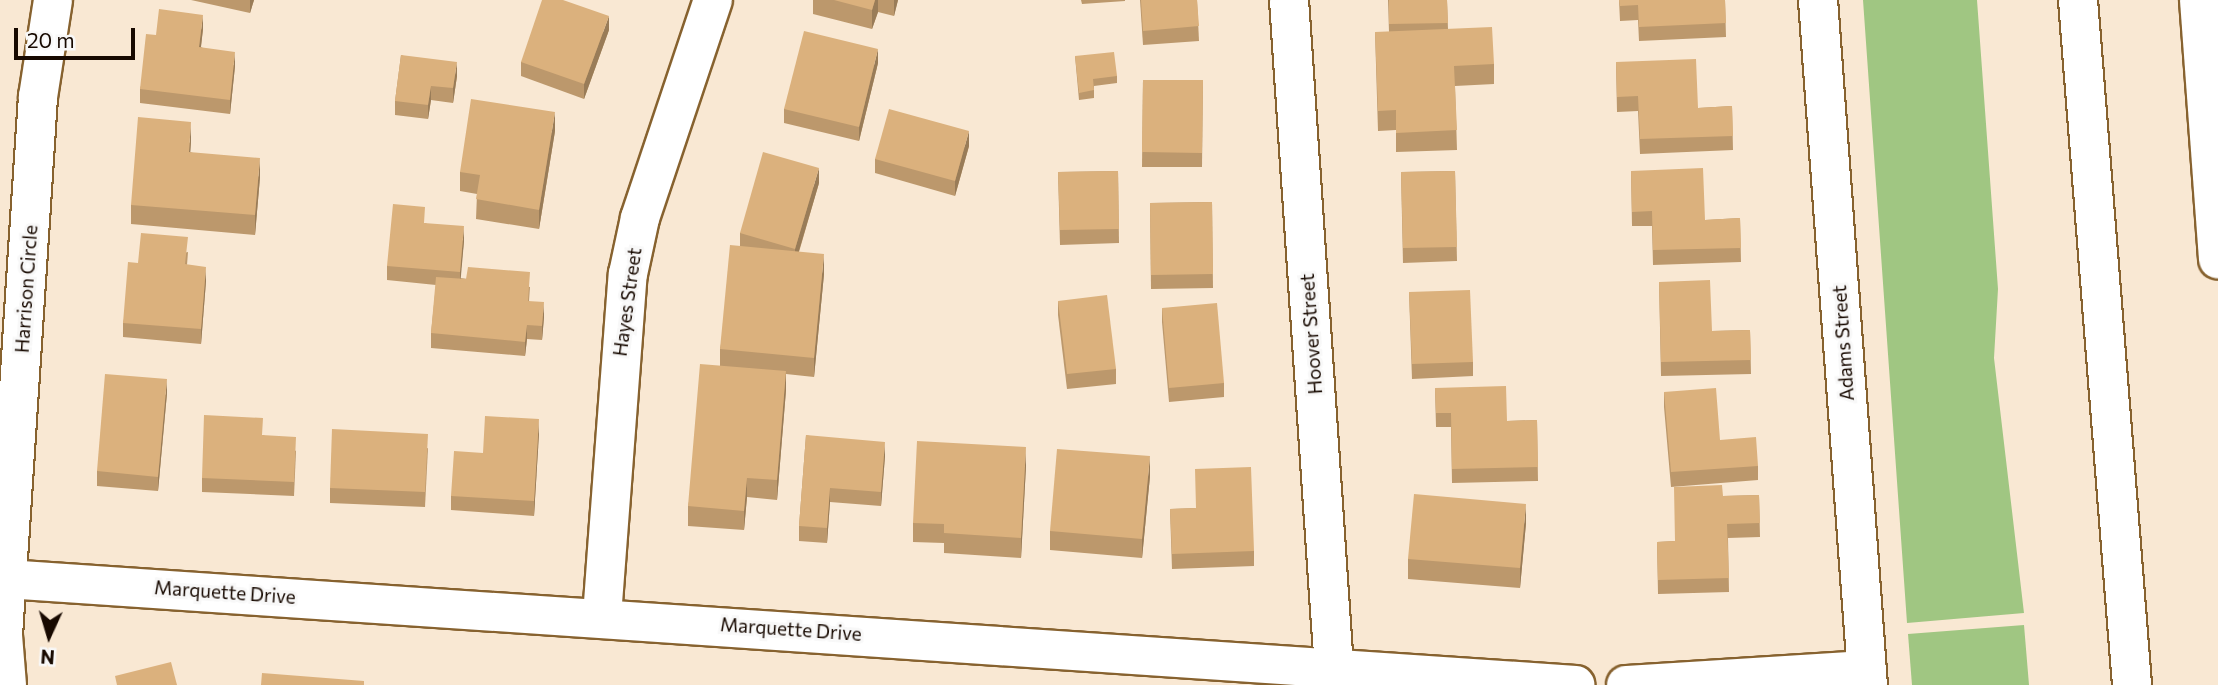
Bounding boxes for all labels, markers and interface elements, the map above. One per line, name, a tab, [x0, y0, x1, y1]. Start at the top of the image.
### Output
scale bar	[18, 14, 138, 58]
text: 20 m	[27, 27, 75, 52]
street label: Harrison Circle	[10, 224, 42, 354]
street label: Hayes Street	[608, 246, 646, 358]
street label: Hoover Street	[1295, 273, 1327, 395]
street label: Adams Street	[1828, 284, 1858, 402]
street label: Marquette Drive	[153, 576, 297, 608]
north arrow	[14, 601, 84, 671]
street label: Marquette Drive	[719, 613, 863, 645]
text: N	[40, 645, 55, 669]

